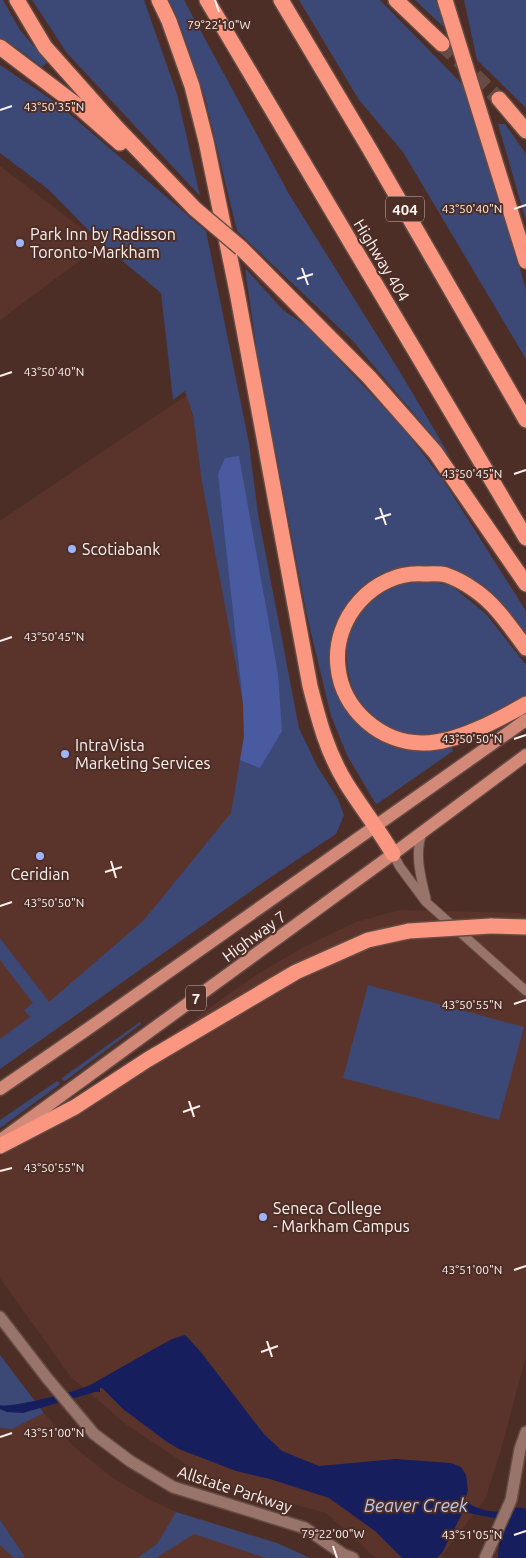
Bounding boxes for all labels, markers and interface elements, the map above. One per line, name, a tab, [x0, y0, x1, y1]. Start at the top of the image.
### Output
text: 79°22'10"W	[187, 18, 251, 31]
text: 43°50'35"N	[24, 100, 84, 113]
road number: 404	[386, 196, 424, 222]
text: 43°50'40"N	[442, 202, 502, 215]
street label: Highway 404	[350, 216, 414, 304]
place label: Park Inn by Radisson Toronto-Markham	[30, 225, 176, 261]
marker: Park Inn by Radisson Toronto-Markham	[14, 237, 26, 249]
text: 43°50'40"N	[24, 365, 84, 378]
text: 43°50'45"N	[442, 467, 502, 480]
place label: Scotiabank	[82, 540, 160, 558]
marker: Scotiabank	[66, 543, 78, 555]
text: 43°50'45"N	[24, 630, 84, 643]
text: 43°50'50"N	[442, 732, 502, 745]
place label: IntraVista Marketing Services	[75, 736, 211, 772]
marker: IntraVista Marketing Services	[59, 748, 71, 760]
marker: Ceridian	[34, 850, 46, 862]
place label: Ceridian	[10, 865, 70, 883]
text: 43°50'50"N	[24, 896, 84, 909]
street label: Highway 7	[219, 907, 289, 965]
road number: 7	[186, 986, 206, 1010]
text: 43°50'55"N	[442, 998, 502, 1011]
text: 43°50'55"N	[24, 1161, 84, 1174]
place label: Seneca College - Markham Campus	[273, 1199, 410, 1235]
marker: Seneca College - Markham Campus	[257, 1211, 269, 1223]
text: 43°51'00"N	[442, 1263, 502, 1276]
text: 43°51'00"N	[24, 1426, 84, 1439]
street label: Allstate Parkway	[176, 1462, 295, 1516]
water label: Beaver Creek	[364, 1495, 469, 1515]
text: 79°22'00"W	[301, 1527, 365, 1540]
text: 43°51'05"N	[442, 1528, 502, 1541]

